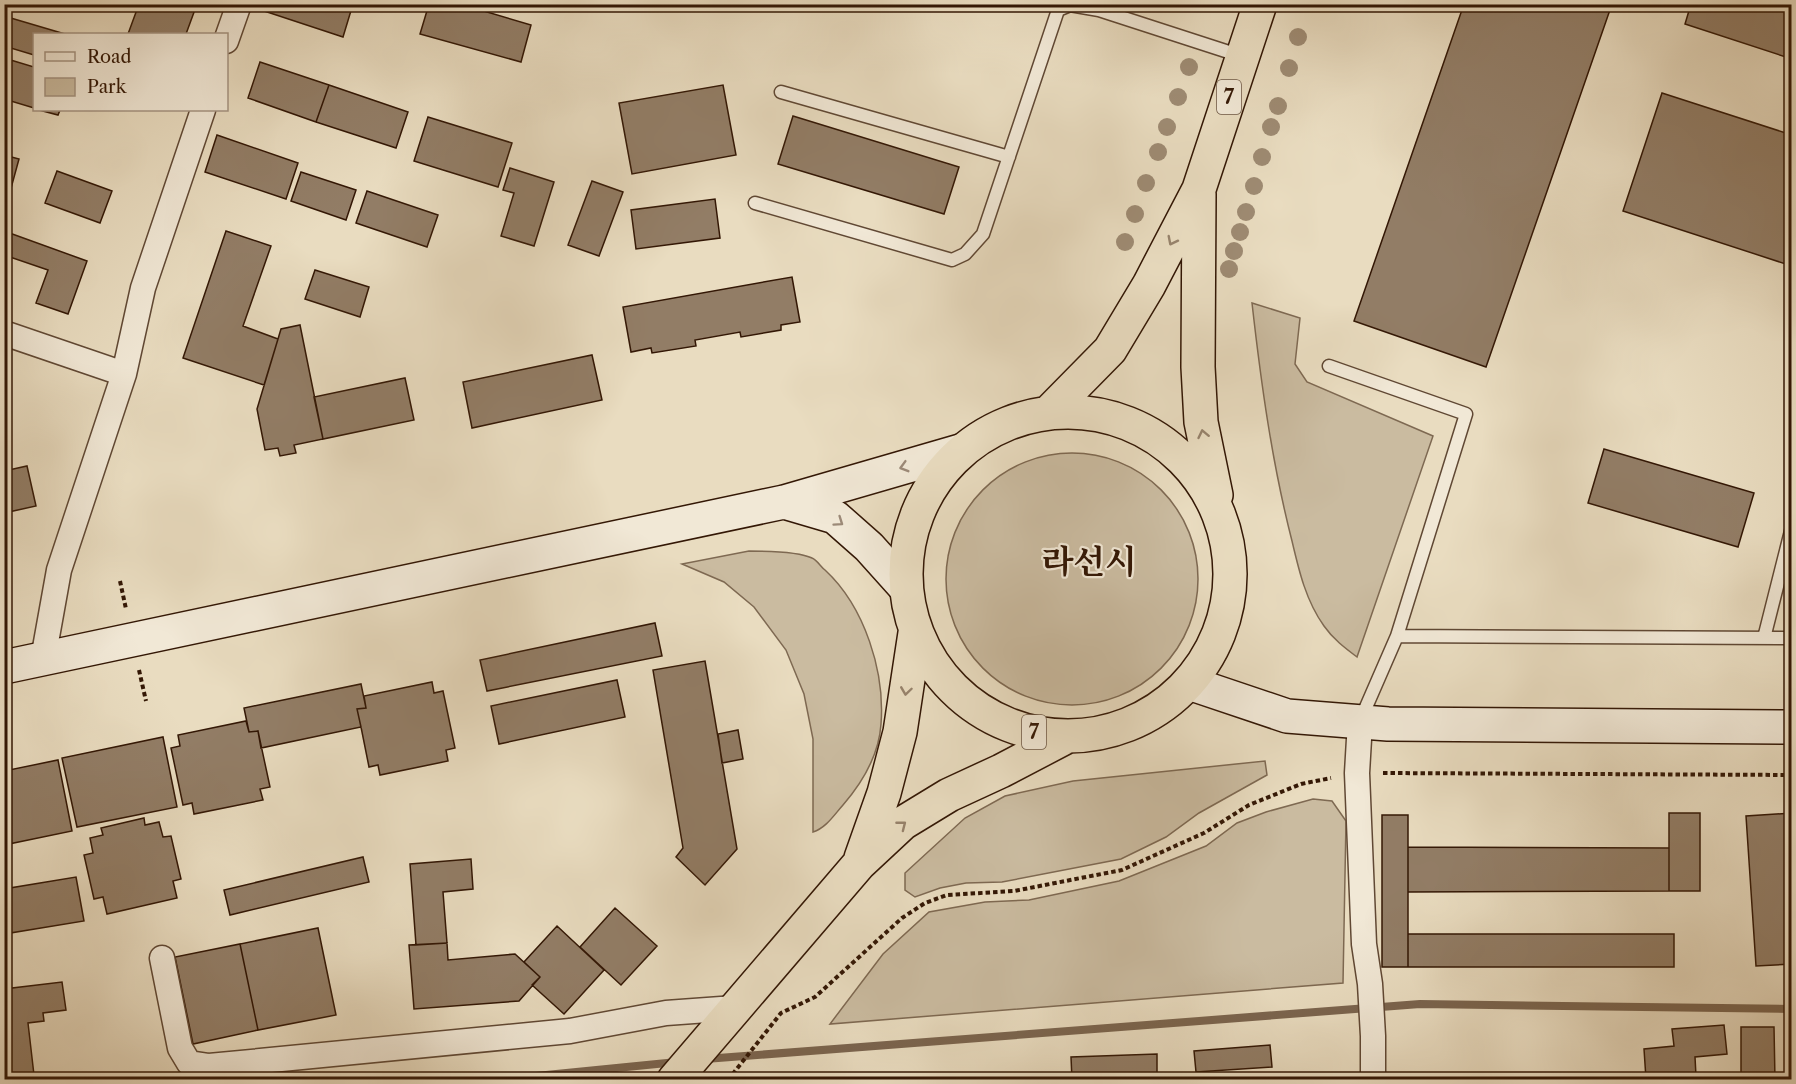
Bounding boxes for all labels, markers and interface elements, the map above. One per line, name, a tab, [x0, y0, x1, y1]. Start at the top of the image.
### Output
legend	[33, 33, 228, 111]
text: Road	[87, 46, 132, 68]
text: Park	[87, 76, 128, 98]
road number: 7	[1217, 80, 1241, 114]
one-way arrow	[1168, 235, 1179, 245]
one-way arrow	[1197, 430, 1210, 440]
one-way arrow	[899, 460, 909, 473]
one-way arrow	[832, 515, 843, 526]
district label: 라선시	[1041, 541, 1137, 582]
one-way arrow	[901, 686, 913, 696]
road number: 7	[1022, 715, 1046, 749]
one-way arrow	[896, 821, 907, 832]

